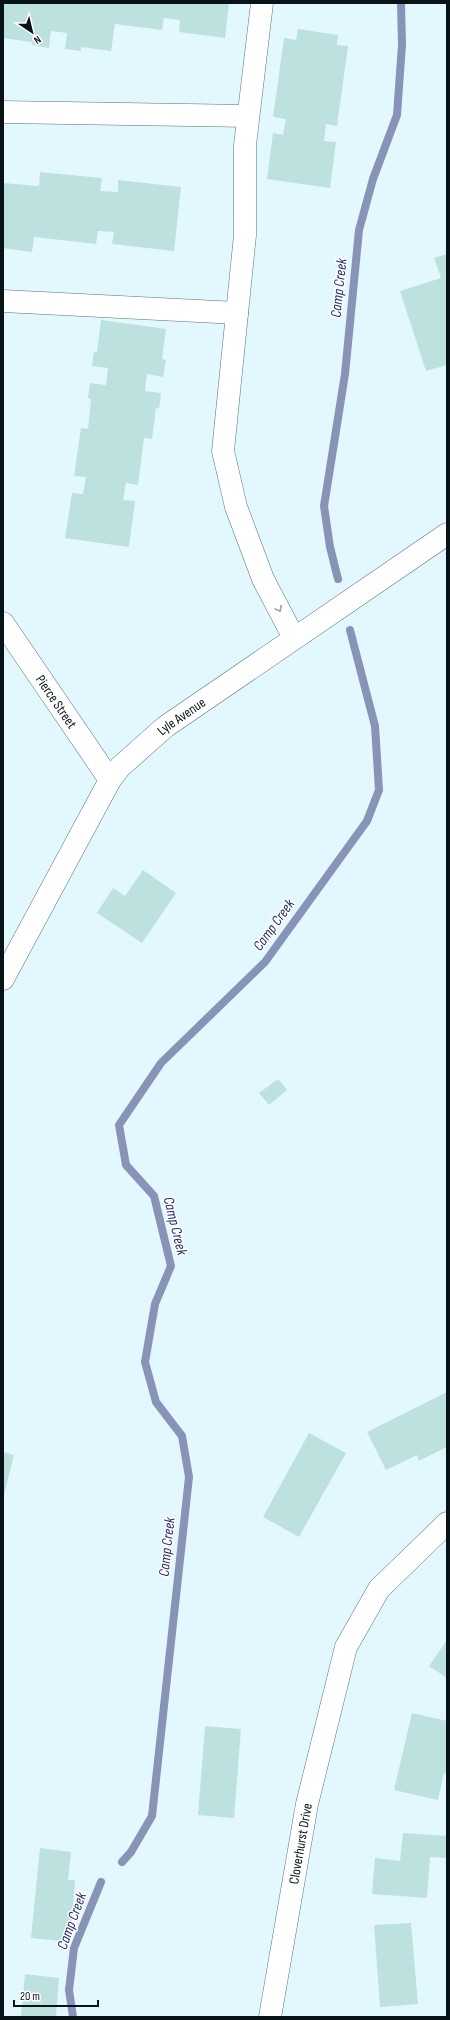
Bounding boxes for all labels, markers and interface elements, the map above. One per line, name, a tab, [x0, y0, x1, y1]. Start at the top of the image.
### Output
north arrow	[12, 12, 52, 52]
text: N	[31, 33, 44, 47]
water label: Camp Creek	[326, 257, 352, 318]
one-way arrow	[274, 605, 282, 612]
street label: Pierce Street	[32, 672, 81, 731]
street label: Lyle Avenue	[153, 693, 209, 739]
water label: Camp Creek	[249, 895, 299, 955]
water label: Camp Creek	[159, 1195, 191, 1257]
water label: Camp Creek	[154, 1516, 180, 1577]
street label: Cloverhurst Drive	[285, 1802, 315, 1885]
water label: Camp Creek	[53, 1890, 91, 1952]
scale bar	[14, 1982, 98, 2008]
text: 20 m	[20, 1989, 40, 2004]

